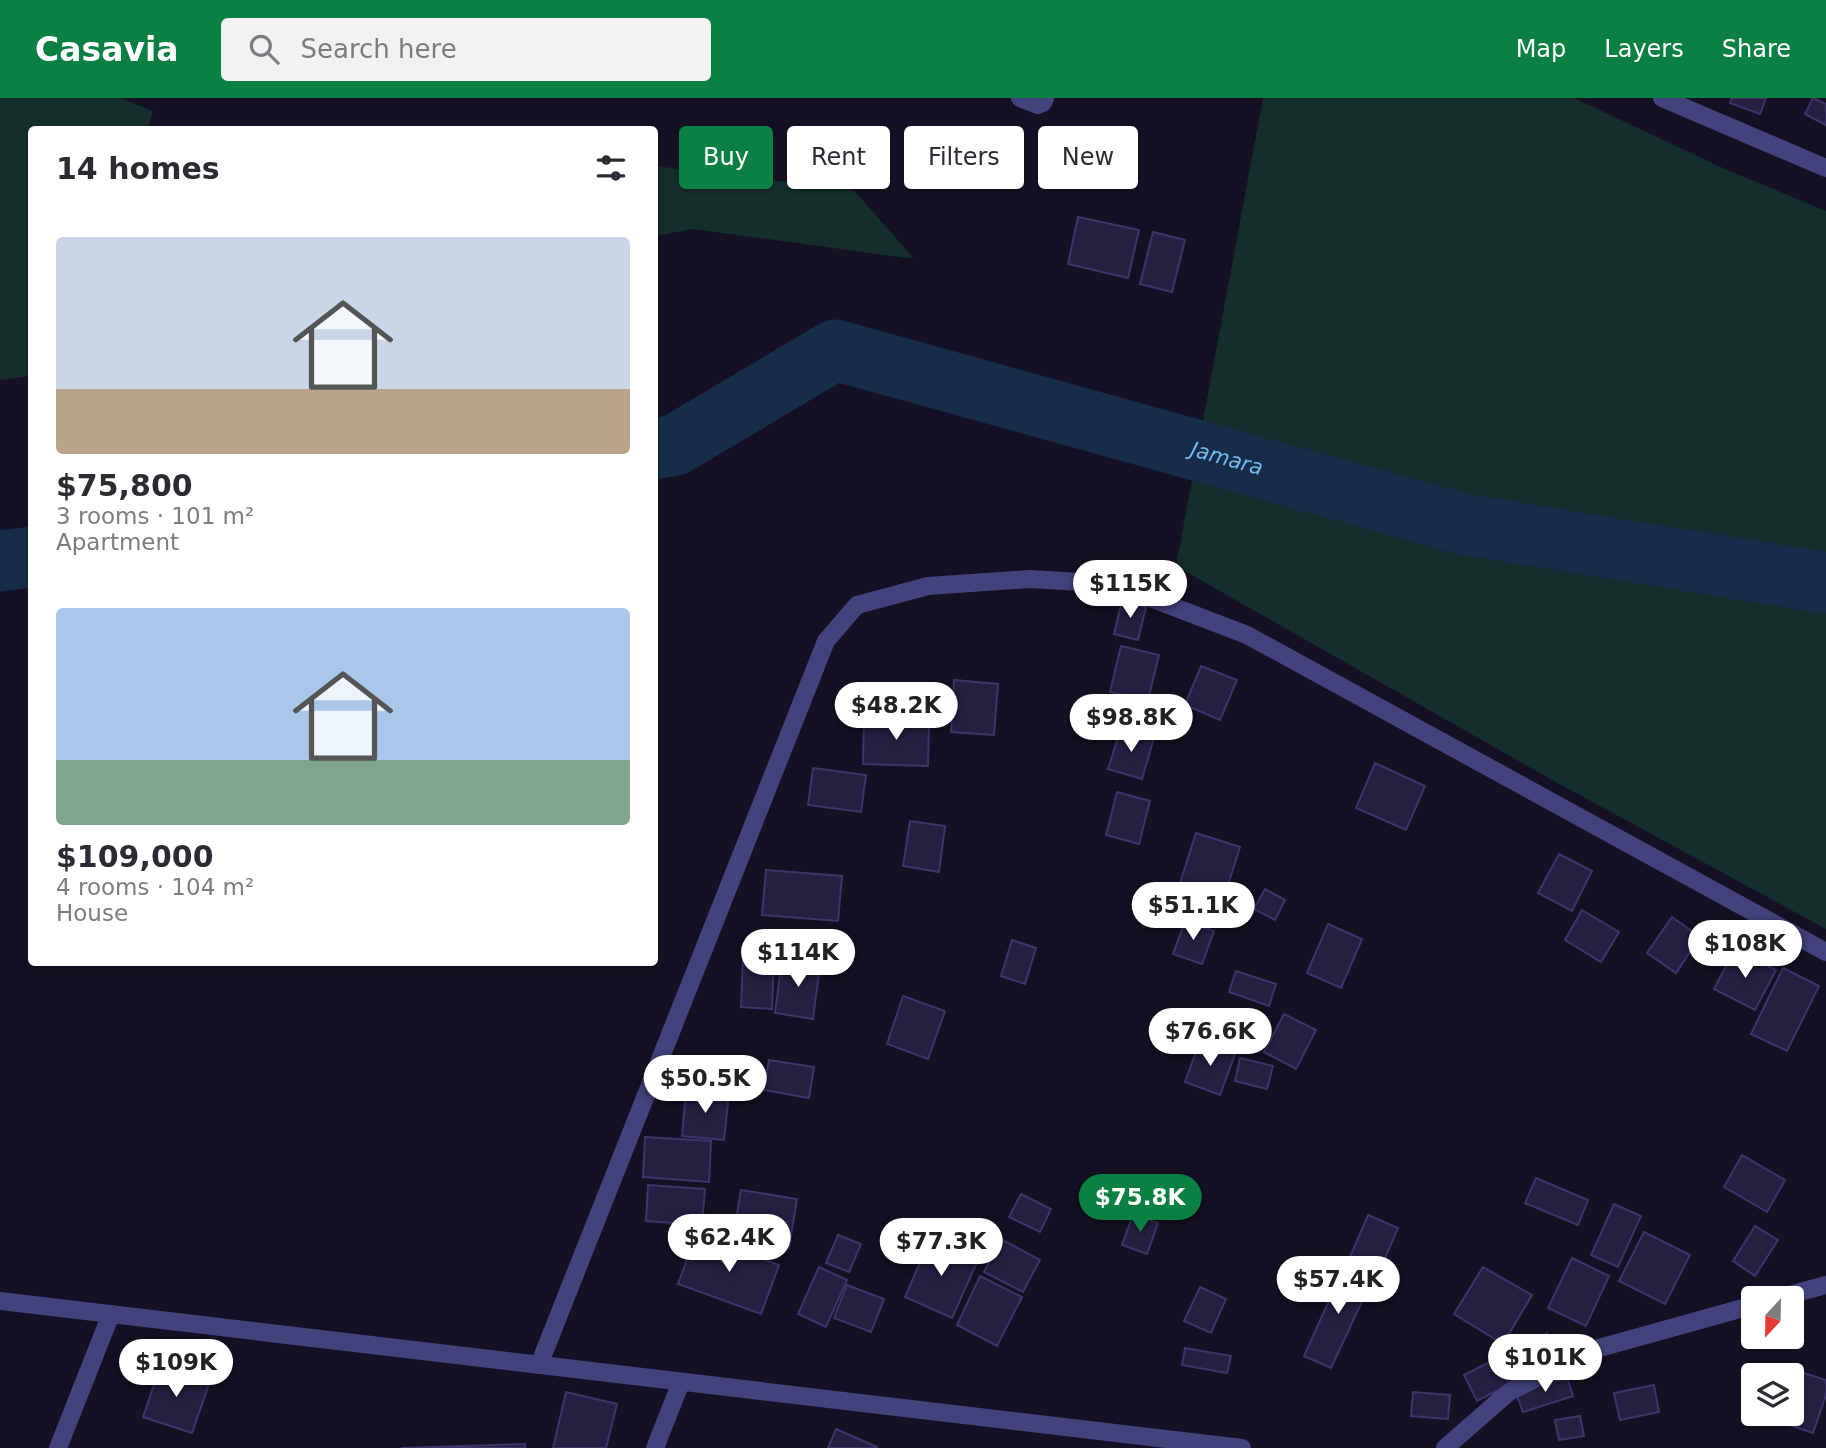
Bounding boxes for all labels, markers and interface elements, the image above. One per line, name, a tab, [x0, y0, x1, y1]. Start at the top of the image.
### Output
search box	[221, 18, 711, 81]
text: Casavia	[35, 30, 179, 69]
icon: search	[245, 30, 283, 68]
text: Search here	[301, 34, 457, 64]
text: Map	[1516, 35, 1566, 63]
text: Layers	[1604, 35, 1684, 63]
text: Share	[1722, 35, 1791, 63]
chip: Buy	[679, 126, 773, 189]
chip: Rent	[787, 126, 890, 189]
chip: Filters	[904, 126, 1024, 189]
chip: New	[1038, 126, 1138, 189]
icon: filters	[592, 149, 630, 187]
text: 14 homes	[56, 151, 220, 186]
icon: home	[280, 282, 406, 408]
water label: Jamara	[1184, 436, 1266, 480]
text: $75,800	[56, 468, 193, 503]
text: 3 rooms · 101 m²	[56, 503, 254, 529]
text: Apartment	[56, 529, 179, 555]
pin: $115K	[1081, 560, 1179, 620]
text: $115K	[1089, 570, 1171, 596]
icon: home	[280, 653, 406, 779]
pin: $48.2K	[839, 682, 953, 742]
text: $48.2K	[851, 692, 941, 718]
pin: $98.8K	[1074, 694, 1188, 754]
text: $98.8K	[1086, 704, 1176, 730]
text: $109,000	[56, 839, 214, 874]
text: 4 rooms · 104 m²	[56, 874, 254, 900]
pin: $51.1K	[1136, 882, 1250, 942]
text: $51.1K	[1148, 892, 1238, 918]
text: House	[56, 900, 128, 926]
pin: $108K	[1696, 920, 1794, 980]
pin: $114K	[749, 930, 847, 989]
text: $108K	[1704, 930, 1786, 956]
text: $114K	[757, 939, 839, 965]
pin: $76.6K	[1153, 1009, 1267, 1068]
text: $76.6K	[1165, 1018, 1255, 1044]
pin: $50.5K	[648, 1056, 762, 1115]
text: $50.5K	[660, 1065, 750, 1091]
pin: $75.8K	[1083, 1174, 1197, 1234]
text: $75.8K	[1095, 1184, 1185, 1210]
pin: $62.4K	[672, 1214, 786, 1274]
pin: $77.3K	[884, 1218, 998, 1278]
text: $62.4K	[684, 1224, 774, 1250]
text: $77.3K	[896, 1228, 986, 1254]
pin: $57.4K	[1281, 1256, 1395, 1316]
text: $57.4K	[1293, 1266, 1383, 1292]
north arrow	[1741, 1286, 1804, 1349]
map controls	[1741, 1286, 1804, 1426]
pin: $101K	[1496, 1334, 1594, 1394]
pin: $109K	[127, 1340, 225, 1399]
text: $101K	[1504, 1344, 1586, 1370]
text: $109K	[135, 1349, 217, 1375]
button: layers	[1741, 1363, 1804, 1426]

